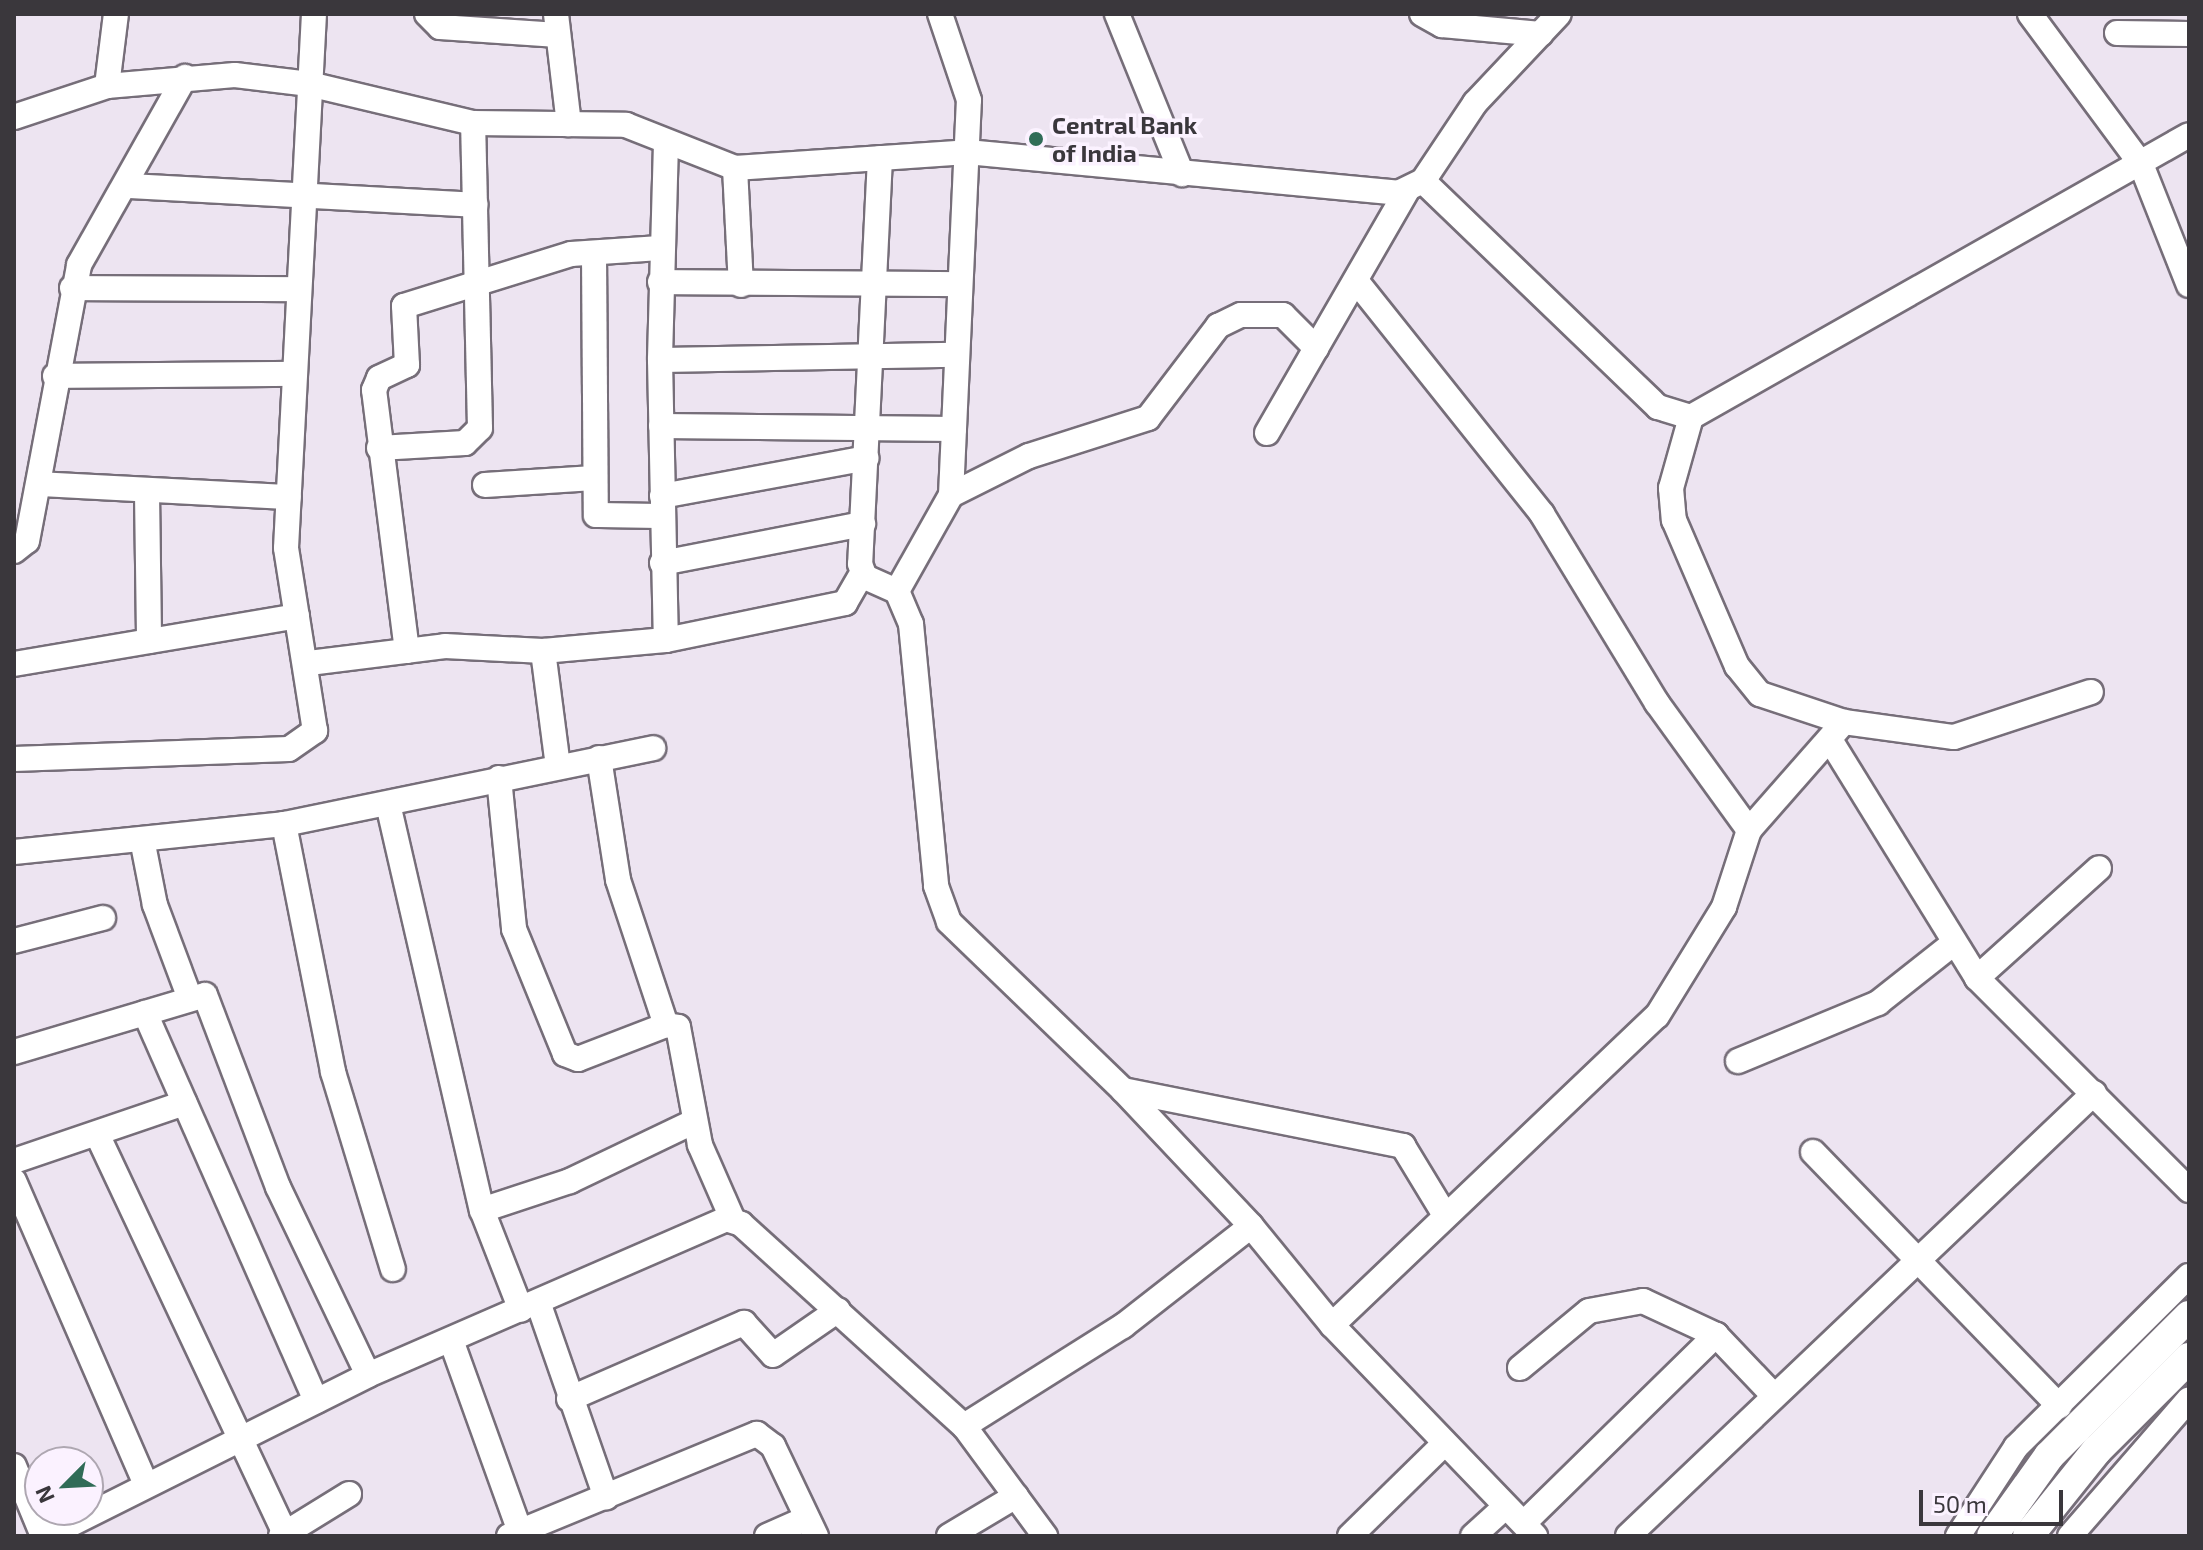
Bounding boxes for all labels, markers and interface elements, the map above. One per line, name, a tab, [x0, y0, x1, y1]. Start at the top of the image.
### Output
place label: Central Bank of India	[1052, 111, 1198, 167]
marker: Central Bank of India	[1027, 130, 1045, 148]
north arrow	[24, 1446, 104, 1526]
scale bar	[1923, 1474, 2067, 1524]
text: N	[29, 1482, 59, 1508]
text: 50 m	[1933, 1489, 1987, 1518]

